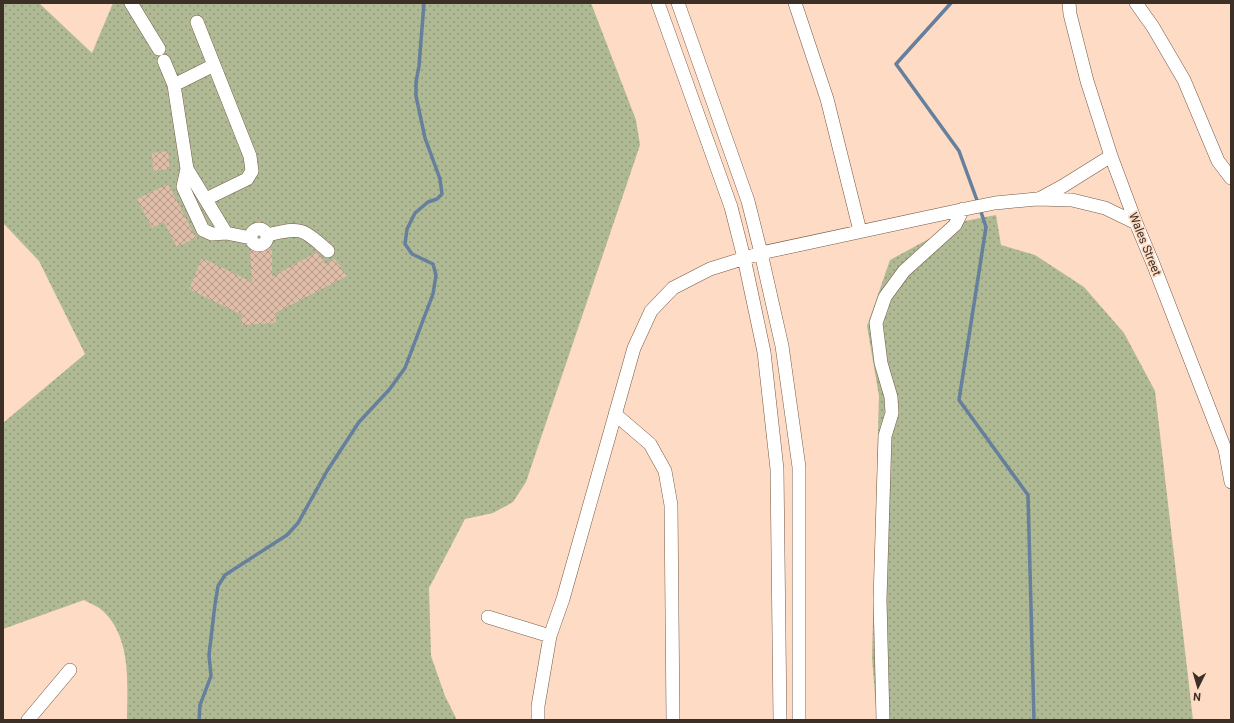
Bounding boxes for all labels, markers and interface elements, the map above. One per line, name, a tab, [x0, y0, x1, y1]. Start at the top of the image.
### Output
street label: Wales Street	[1126, 210, 1164, 278]
north arrow	[1178, 667, 1218, 707]
text: N	[1193, 690, 1202, 703]

